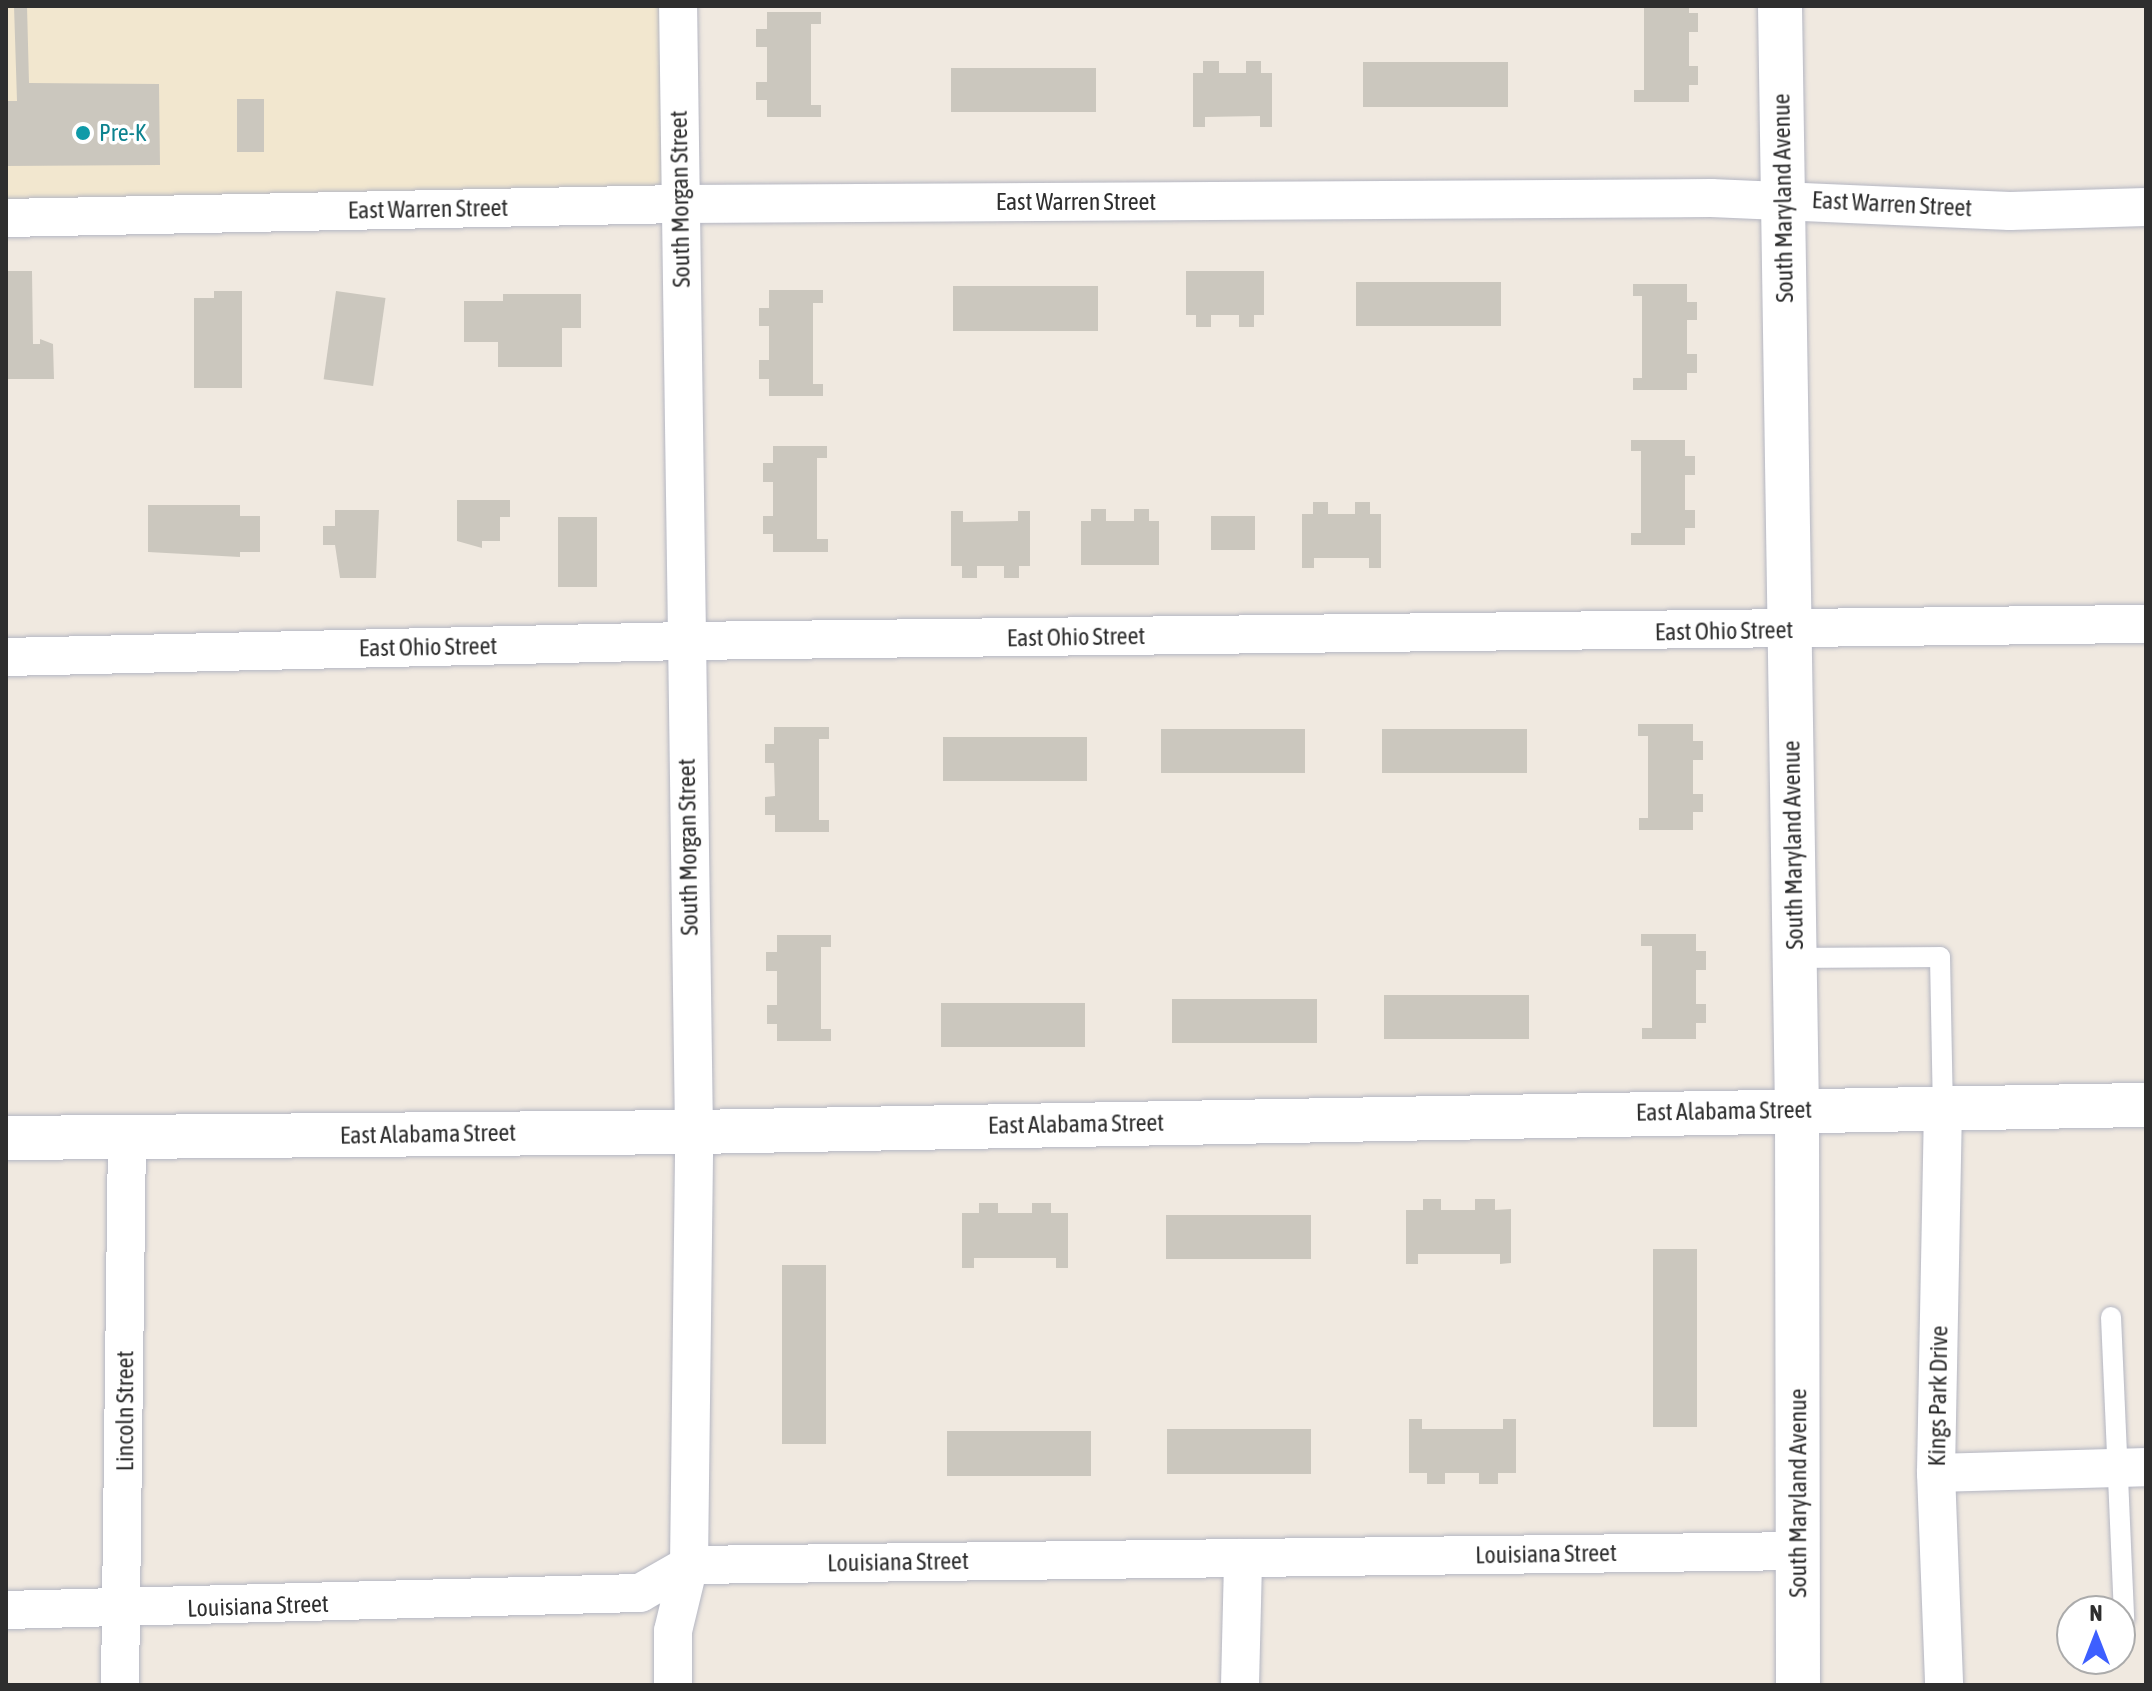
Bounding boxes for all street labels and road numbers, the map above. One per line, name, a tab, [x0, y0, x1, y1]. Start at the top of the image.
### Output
street label: South Maryland Avenue	[1767, 93, 1799, 303]
street label: South Morgan Street	[664, 110, 696, 288]
street label: East Warren Street	[1811, 185, 1973, 223]
street label: East Warren Street	[996, 188, 1156, 216]
street label: East Warren Street	[347, 193, 509, 225]
street label: East Ohio Street	[1655, 615, 1793, 647]
street label: East Ohio Street	[1007, 621, 1145, 653]
street label: East Ohio Street	[359, 631, 497, 663]
street label: South Maryland Avenue	[1777, 740, 1809, 950]
street label: South Morgan Street	[672, 758, 704, 936]
street label: East Alabama Street	[1636, 1095, 1812, 1127]
street label: East Alabama Street	[988, 1108, 1164, 1140]
street label: East Alabama Street	[340, 1118, 516, 1150]
street label: Kings Park Drive	[1922, 1325, 1954, 1467]
street label: Lincoln Street	[111, 1351, 139, 1471]
street label: South Maryland Avenue	[1784, 1388, 1812, 1598]
street label: Louisiana Street	[1475, 1538, 1617, 1570]
street label: Louisiana Street	[827, 1546, 969, 1578]
street label: Louisiana Street	[187, 1589, 329, 1623]

